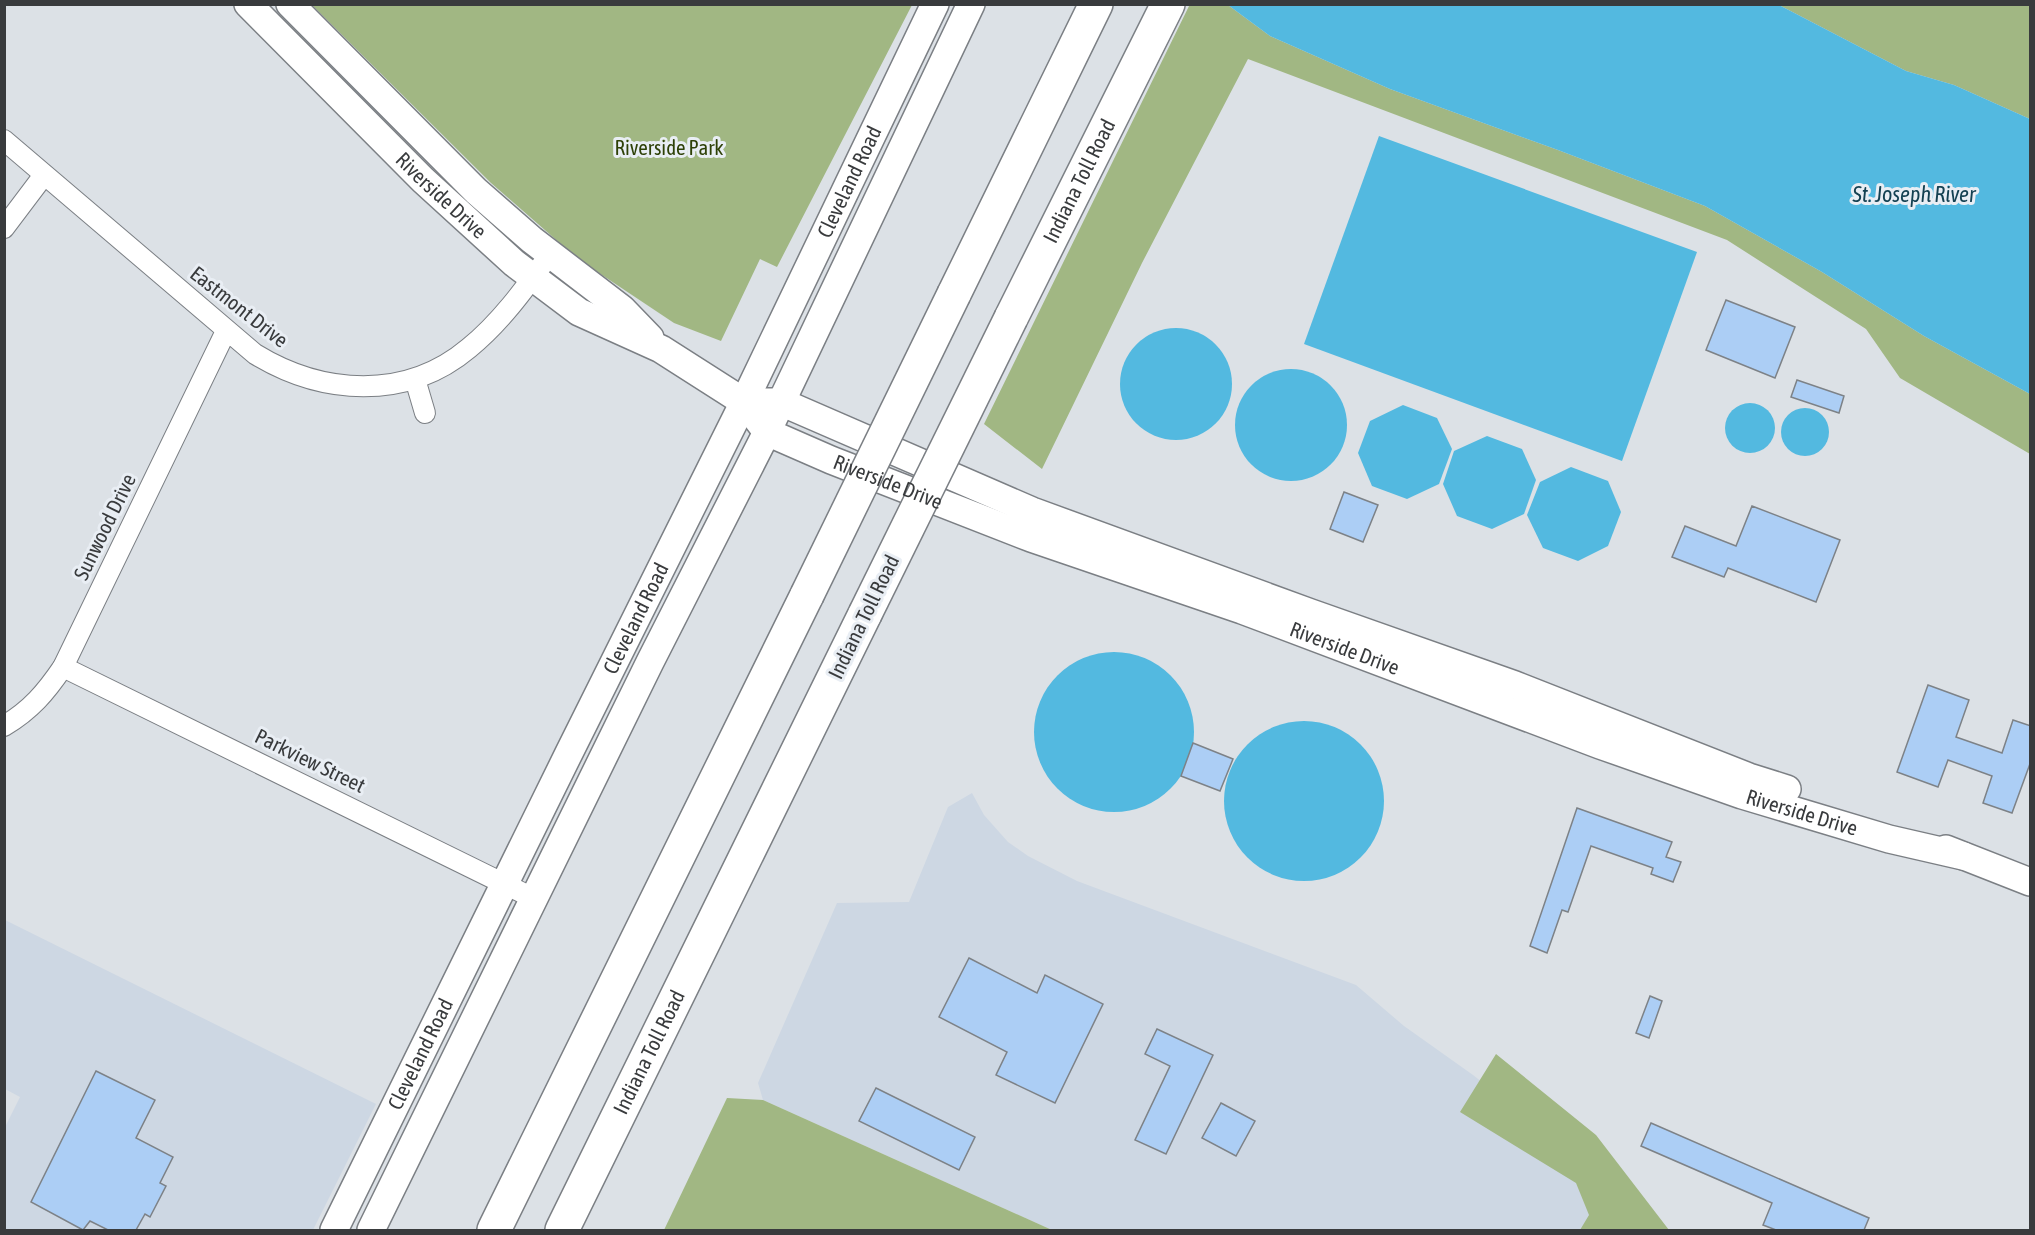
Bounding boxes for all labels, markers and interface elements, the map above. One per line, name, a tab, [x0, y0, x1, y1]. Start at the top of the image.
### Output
street label: Indiana Toll Road	[1038, 115, 1119, 246]
street label: Cleveland Road	[812, 122, 886, 241]
park label: Riverside Park	[614, 135, 724, 159]
street label: Riverside Drive	[391, 147, 492, 243]
water label: St. Joseph River	[1851, 181, 1977, 207]
street label: Eastmont Drive	[186, 261, 293, 352]
street label: Riverside Drive	[830, 449, 946, 513]
street label: Sunwood Drive	[68, 470, 140, 583]
street label: Indiana Toll Road	[823, 551, 903, 682]
street label: Cleveland Road	[597, 559, 673, 677]
street label: Riverside Drive	[1287, 616, 1403, 679]
street label: Parkview Street	[252, 723, 369, 797]
street label: Riverside Drive	[1743, 784, 1861, 840]
street label: Indiana Toll Road	[608, 986, 689, 1118]
street label: Cleveland Road	[382, 994, 457, 1113]

